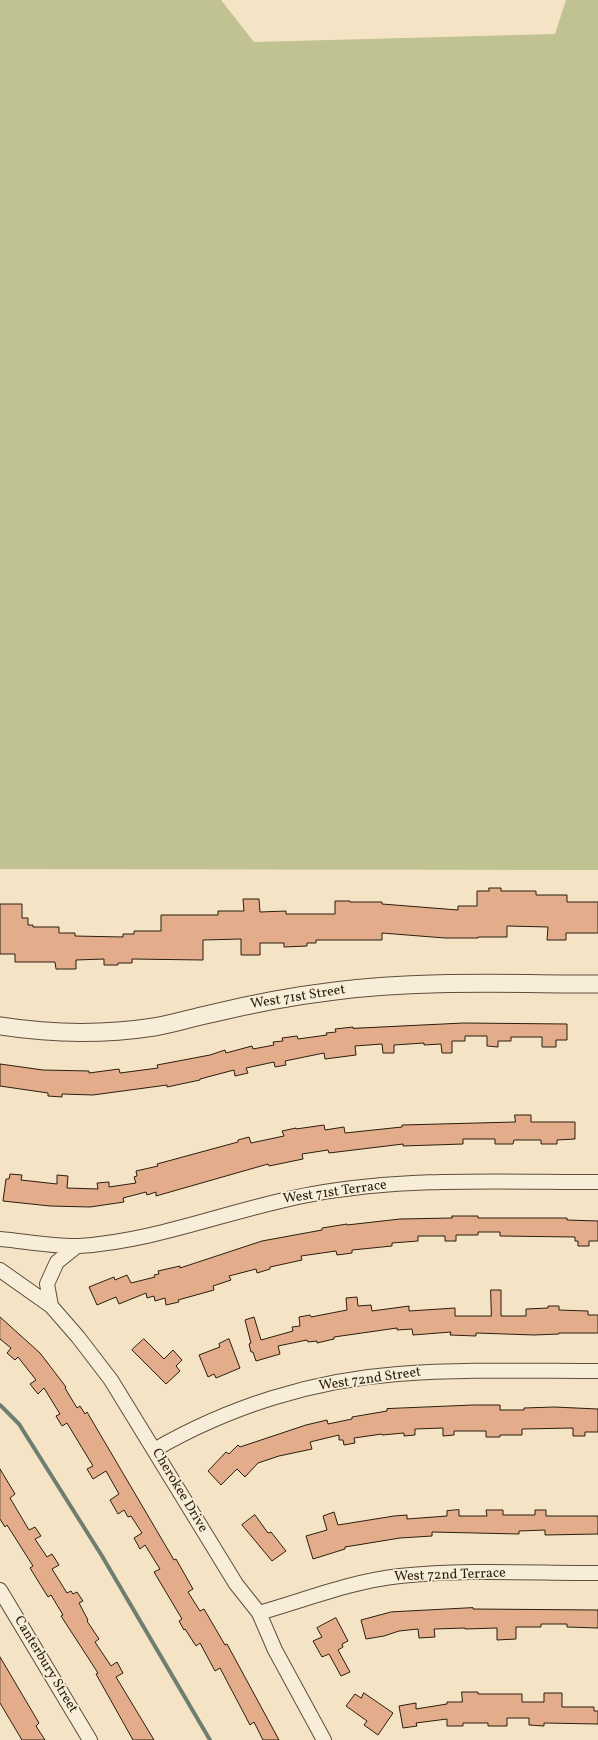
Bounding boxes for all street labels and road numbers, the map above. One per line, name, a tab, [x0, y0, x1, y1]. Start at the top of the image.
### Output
street label: West 71st Street	[249, 982, 347, 1014]
street label: West 71st Terrace	[282, 1177, 388, 1209]
street label: West 72nd Street	[318, 1365, 422, 1395]
street label: Cherokee Drive	[147, 1446, 211, 1536]
street label: West 72nd Terrace	[394, 1566, 506, 1586]
street label: Canterbury Street	[9, 1613, 81, 1717]

